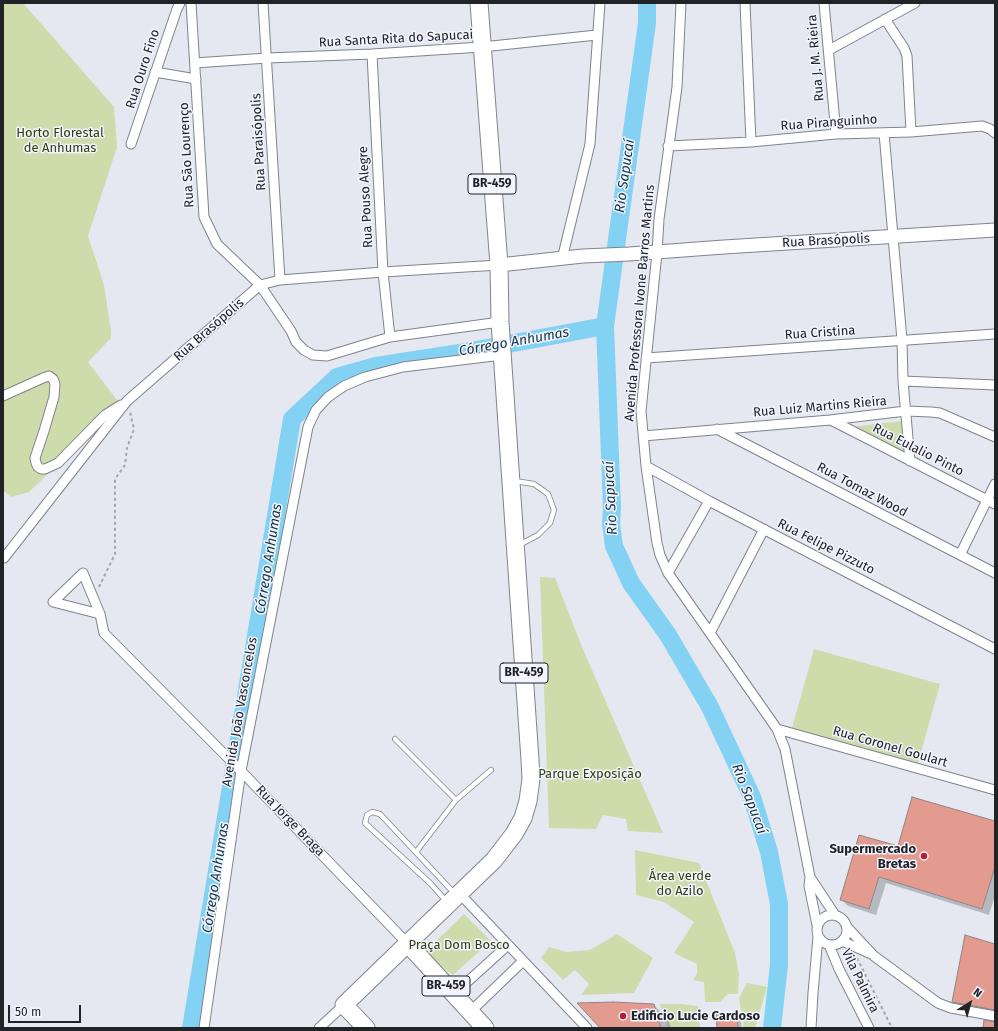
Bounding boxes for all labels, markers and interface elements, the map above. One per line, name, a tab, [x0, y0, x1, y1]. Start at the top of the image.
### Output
street label: Rua J. M. Rieira	[804, 14, 828, 102]
street label: Rua Ouro Fino	[123, 27, 163, 111]
street label: Rua Santa Rita do Sapucai	[318, 27, 474, 51]
street label: Rua Paraisópolis	[249, 93, 269, 191]
street label: Rua São Lourenço	[176, 102, 198, 208]
street label: Rua Piranguinho	[780, 112, 878, 134]
park label: Horto Florestal de Anhumas	[16, 125, 104, 156]
water label: Rio Sapucaí	[612, 138, 638, 214]
street label: Rua Pouso Alegre	[356, 146, 376, 248]
road number: BR-459	[468, 174, 516, 194]
street label: Avenida Professora Ivone Barros Martins	[622, 184, 658, 422]
street label: Rua Brasópolis	[782, 231, 870, 251]
street label: Rua Brasópolis	[171, 295, 247, 365]
street label: Rua Cristina	[784, 323, 856, 343]
water label: Córrego Anhumas	[458, 324, 570, 360]
street label: Rua Luiz Martins Rieira	[752, 393, 888, 421]
street label: Rua Eulalio Pinto	[870, 420, 966, 480]
street label: Rua Tomaz Wood	[814, 460, 910, 520]
water label: Rio Sapucaí	[601, 461, 621, 535]
water label: Córrego Anhumas	[252, 503, 286, 615]
street label: Rua Felipe Pizzuto	[775, 516, 877, 578]
street label: Avenida João Vasconcelos	[219, 636, 261, 788]
road number: BR-459	[500, 663, 548, 683]
street label: Rua Coronel Goulart	[831, 723, 949, 771]
water label: Rio Sapucaí	[728, 761, 770, 837]
park label: Parque Exposição	[538, 766, 642, 782]
street label: Rua Jorge Braga	[252, 782, 328, 860]
water label: Córrego Anhumas	[199, 822, 233, 934]
place label: Supermercado Bretas	[829, 841, 916, 872]
marker: Supermercado Bretas	[919, 851, 929, 861]
park label: Área verde do Azilo	[649, 868, 711, 899]
park label: Praça Dom Bosco	[408, 937, 510, 953]
street label: Vila Palmira	[838, 946, 882, 1016]
road number: BR-459	[422, 976, 470, 996]
north arrow	[950, 983, 990, 1023]
text: N	[971, 986, 984, 1000]
scale bar	[10, 997, 83, 1023]
text: 50 m	[15, 1005, 41, 1019]
place label: Edificio Lucie Cardoso	[631, 1008, 760, 1024]
marker: Edificio Lucie Cardoso	[618, 1011, 628, 1021]

